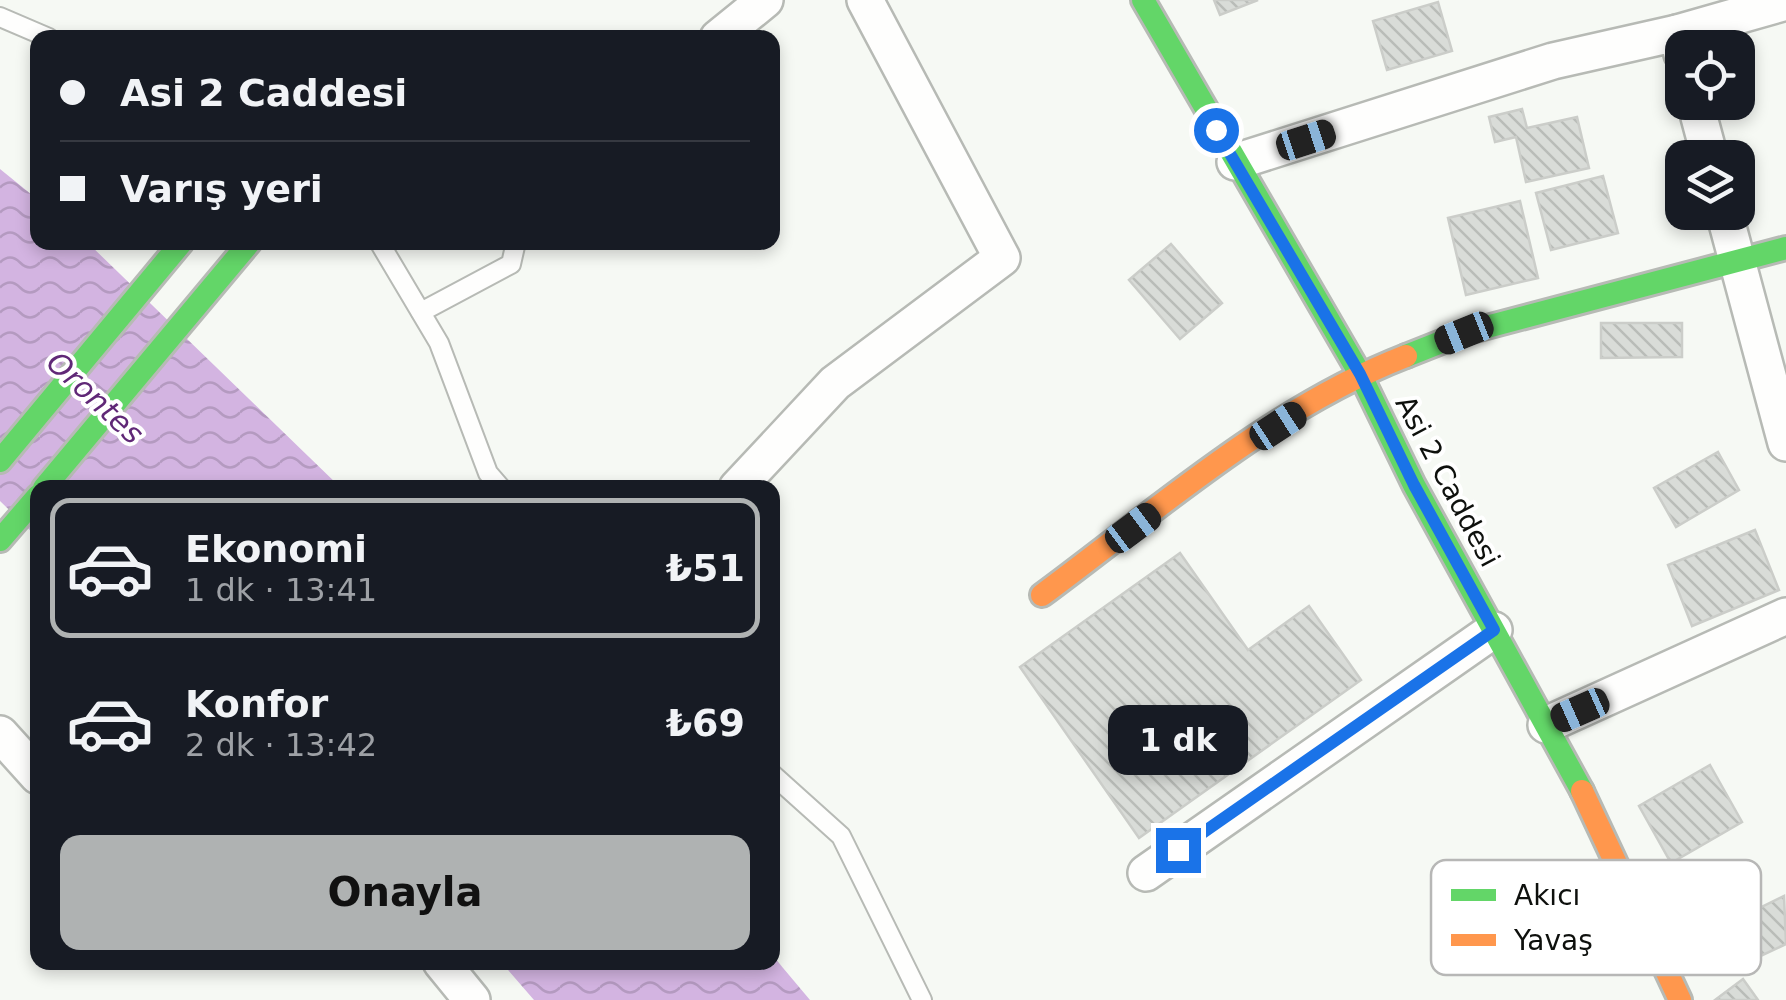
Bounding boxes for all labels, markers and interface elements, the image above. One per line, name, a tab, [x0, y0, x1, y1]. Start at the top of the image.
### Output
map controls	[1665, 30, 1755, 230]
button: locate	[1665, 30, 1755, 120]
text: Asi 2 Caddesi	[120, 71, 407, 115]
route start	[1194, 108, 1239, 153]
car	[1273, 116, 1339, 164]
button: layers	[1665, 140, 1755, 230]
text: Varış yeri	[120, 167, 323, 211]
car	[1431, 308, 1497, 358]
water label: Orontes	[40, 344, 151, 451]
street label: Asi 2 Caddesi	[1389, 390, 1506, 572]
car	[1245, 397, 1311, 455]
car	[1100, 498, 1166, 558]
icon: car	[65, 523, 155, 613]
text: Ekonomi	[185, 527, 367, 571]
text: ₺51	[666, 546, 745, 590]
text: 1 dk · 13:41	[185, 571, 377, 609]
icon: car	[65, 678, 155, 768]
text: Konfor	[185, 682, 328, 726]
car	[1546, 684, 1614, 736]
text: ₺69	[666, 701, 745, 745]
callout: 1 dk	[1108, 705, 1248, 775]
text: 1 dk	[1139, 721, 1217, 759]
text: 2 dk · 13:42	[185, 726, 377, 764]
route end	[1156, 828, 1201, 873]
button: Onayla	[60, 835, 750, 950]
legend	[1431, 860, 1761, 975]
text: Akıcı	[1514, 879, 1580, 912]
text: Yavaş	[1513, 924, 1593, 957]

